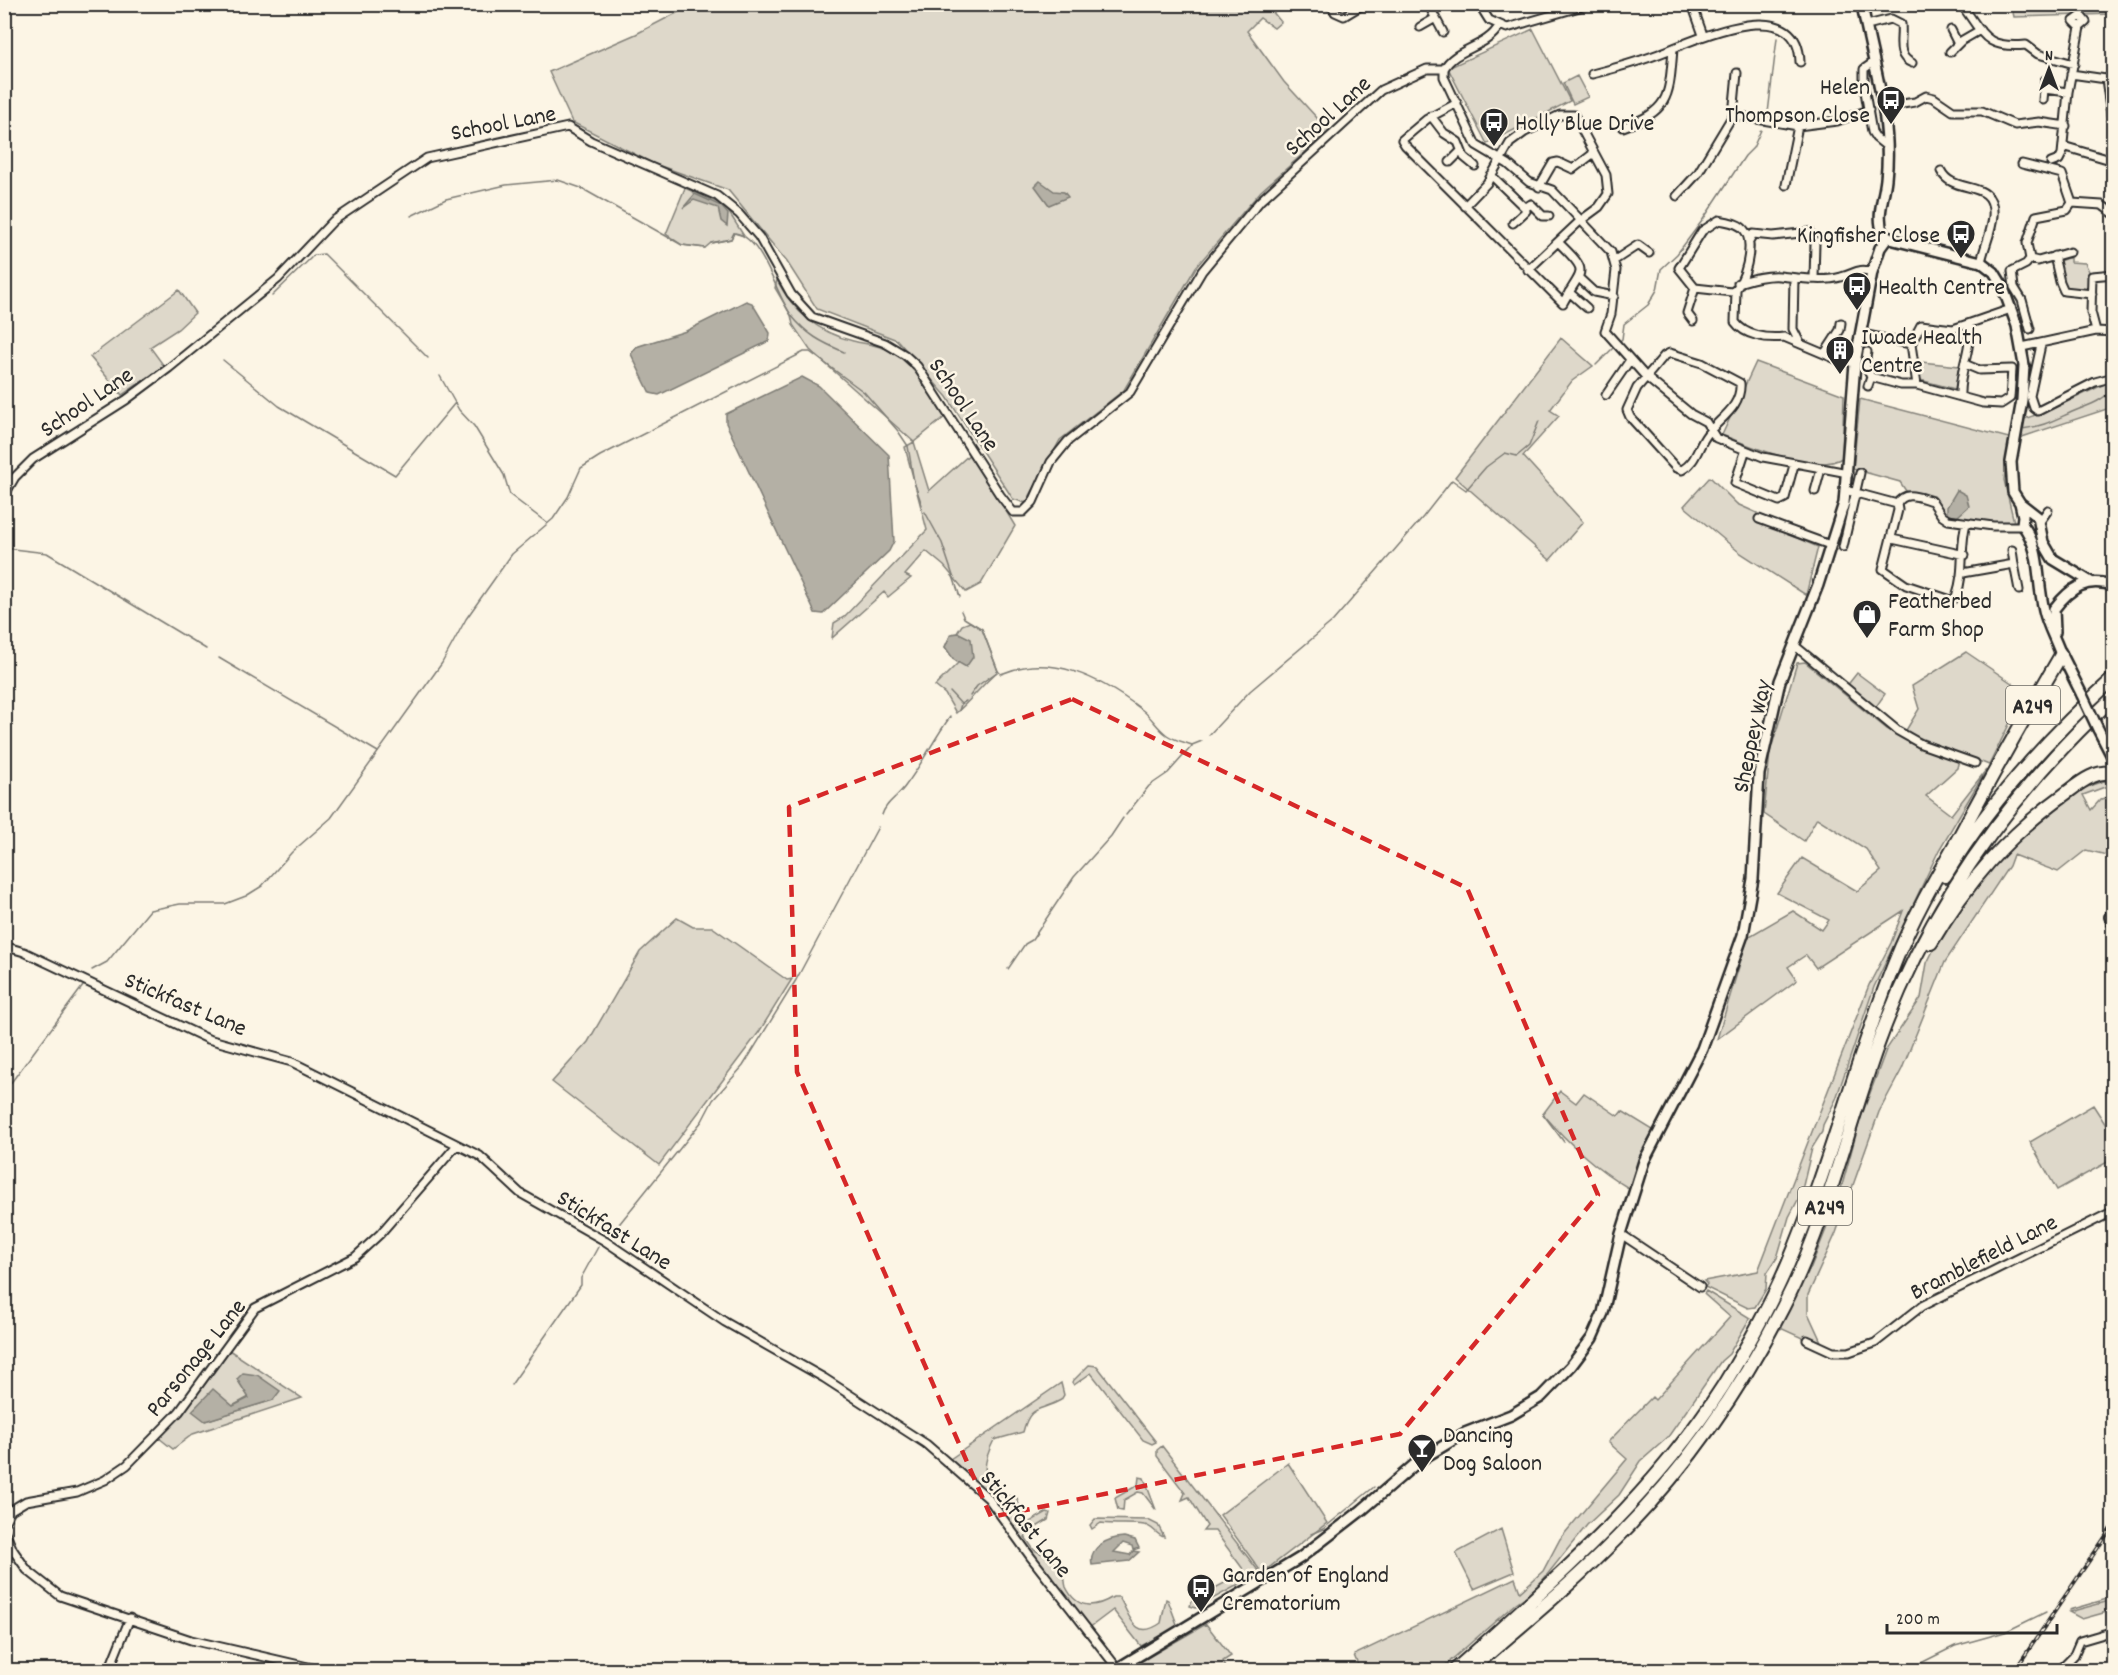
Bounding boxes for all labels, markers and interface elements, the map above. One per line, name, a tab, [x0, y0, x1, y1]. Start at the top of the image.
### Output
north arrow	[2019, 39, 2079, 99]
text: N	[2045, 45, 2053, 68]
street label: School Lane	[1278, 69, 1380, 165]
place label: Helen Thompson Close	[1725, 72, 1870, 134]
bus stop icon: Helen Thompson Close	[1875, 84, 1907, 126]
street label: School Lane	[448, 98, 559, 152]
bus stop icon: Holly Blue Drive	[1478, 106, 1510, 148]
place label: Holly Blue Drive	[1515, 108, 1654, 142]
bus stop icon: Kingfisher Close	[1945, 218, 1977, 260]
place label: Kingfisher Close	[1797, 220, 1940, 254]
bus stop icon: Health Centre	[1841, 270, 1873, 312]
place label: Health Centre	[1878, 272, 2005, 306]
place label: Iwade Health Centre	[1861, 322, 1982, 384]
building icon: Iwade Health Centre	[1824, 334, 1856, 376]
street label: School Lane	[919, 352, 1006, 459]
street label: School Lane	[34, 360, 141, 447]
place label: Featherbed Farm Shop	[1888, 586, 1992, 648]
shop icon: Featherbed Farm Shop	[1851, 598, 1883, 640]
street label: Sheppey Way	[1725, 676, 1783, 796]
road number: A249	[2006, 686, 2060, 724]
street label: Stickfast Lane	[118, 965, 251, 1047]
street label: Stickfast Lane	[549, 1183, 678, 1280]
road number: A249	[1798, 1187, 1852, 1225]
street label: Bramblefield Lane	[1905, 1207, 2064, 1310]
street label: Parsonage Lane	[139, 1292, 256, 1425]
place label: Dancing Dog Saloon	[1443, 1420, 1542, 1482]
bar icon: Dancing Dog Saloon	[1406, 1432, 1438, 1474]
street label: Stickfast Lane	[970, 1464, 1079, 1586]
place label: Garden of England Crematorium	[1222, 1560, 1389, 1622]
bus stop icon: Garden of England Crematorium	[1185, 1572, 1217, 1614]
scale bar	[1887, 1597, 2056, 1635]
text: 200 m	[1896, 1608, 1940, 1633]

